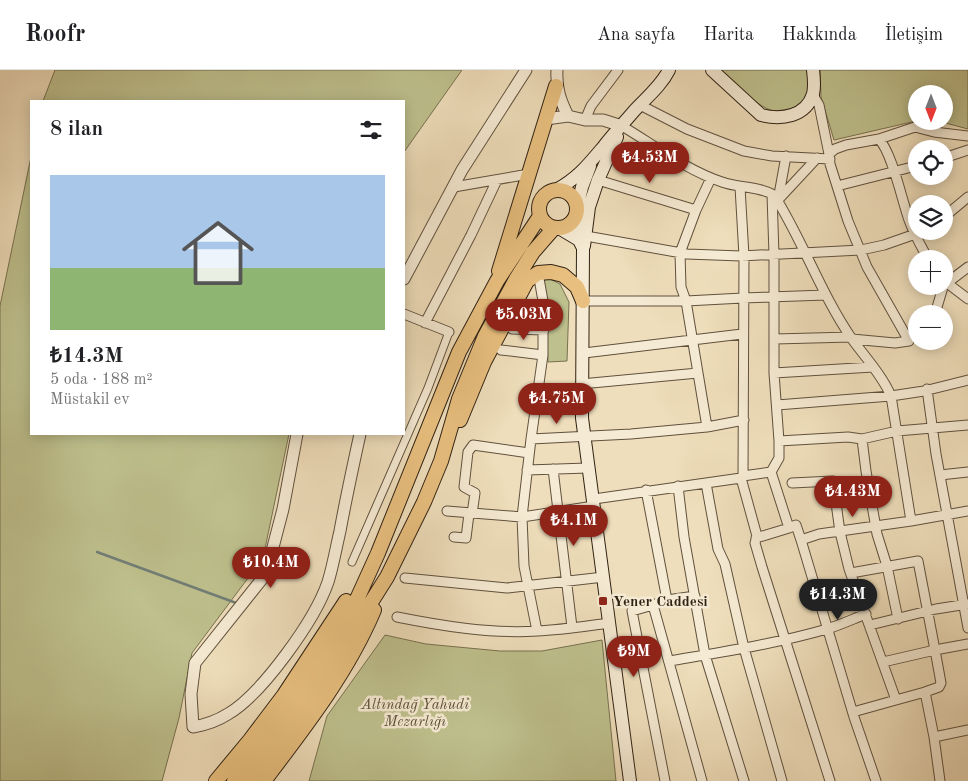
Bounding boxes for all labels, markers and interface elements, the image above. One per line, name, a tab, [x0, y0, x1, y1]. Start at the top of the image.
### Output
text: Roofr	[25, 23, 86, 47]
text: Ana sayfa	[597, 26, 675, 44]
text: Harita	[703, 26, 754, 44]
text: Hakkında	[782, 26, 857, 44]
text: İletişim	[885, 26, 943, 44]
north arrow	[908, 85, 952, 130]
map controls	[908, 85, 953, 350]
icon: filters	[357, 116, 385, 144]
text: 8 ilan	[50, 119, 103, 140]
button: locate	[908, 140, 953, 185]
pin: ₺4.53M	[609, 142, 691, 184]
text: ₺4.53M	[622, 150, 678, 166]
button: layers	[908, 195, 953, 240]
icon: home	[173, 208, 263, 298]
button: +	[908, 250, 953, 295]
pin: ₺5.03M	[483, 298, 565, 341]
button: −	[908, 305, 953, 350]
text: ₺5.03M	[496, 307, 552, 323]
text: ₺14.3M	[50, 346, 123, 367]
text: 5 oda · 188 m²	[50, 372, 153, 388]
pin: ₺4.75M	[516, 382, 598, 425]
text: ₺4.75M	[529, 391, 585, 407]
text: Müstakil ev	[50, 392, 130, 408]
pin: ₺4.43M	[812, 476, 894, 518]
text: ₺4.43M	[825, 484, 881, 500]
pin: ₺4.1M	[539, 504, 609, 547]
text: ₺4.1M	[551, 513, 597, 529]
pin: ₺10.4M	[230, 546, 312, 589]
text: ₺10.4M	[243, 555, 299, 571]
pin: ₺14.3M	[797, 578, 879, 621]
text: ₺14.3M	[810, 587, 866, 603]
marker: Yener Caddesi	[597, 595, 609, 607]
place label: Yener Caddesi	[613, 595, 708, 610]
pin: ₺9M	[610, 636, 658, 678]
text: ₺9M	[618, 644, 650, 660]
park label: Altındağ Yahudi Mezarlığı	[360, 698, 469, 730]

